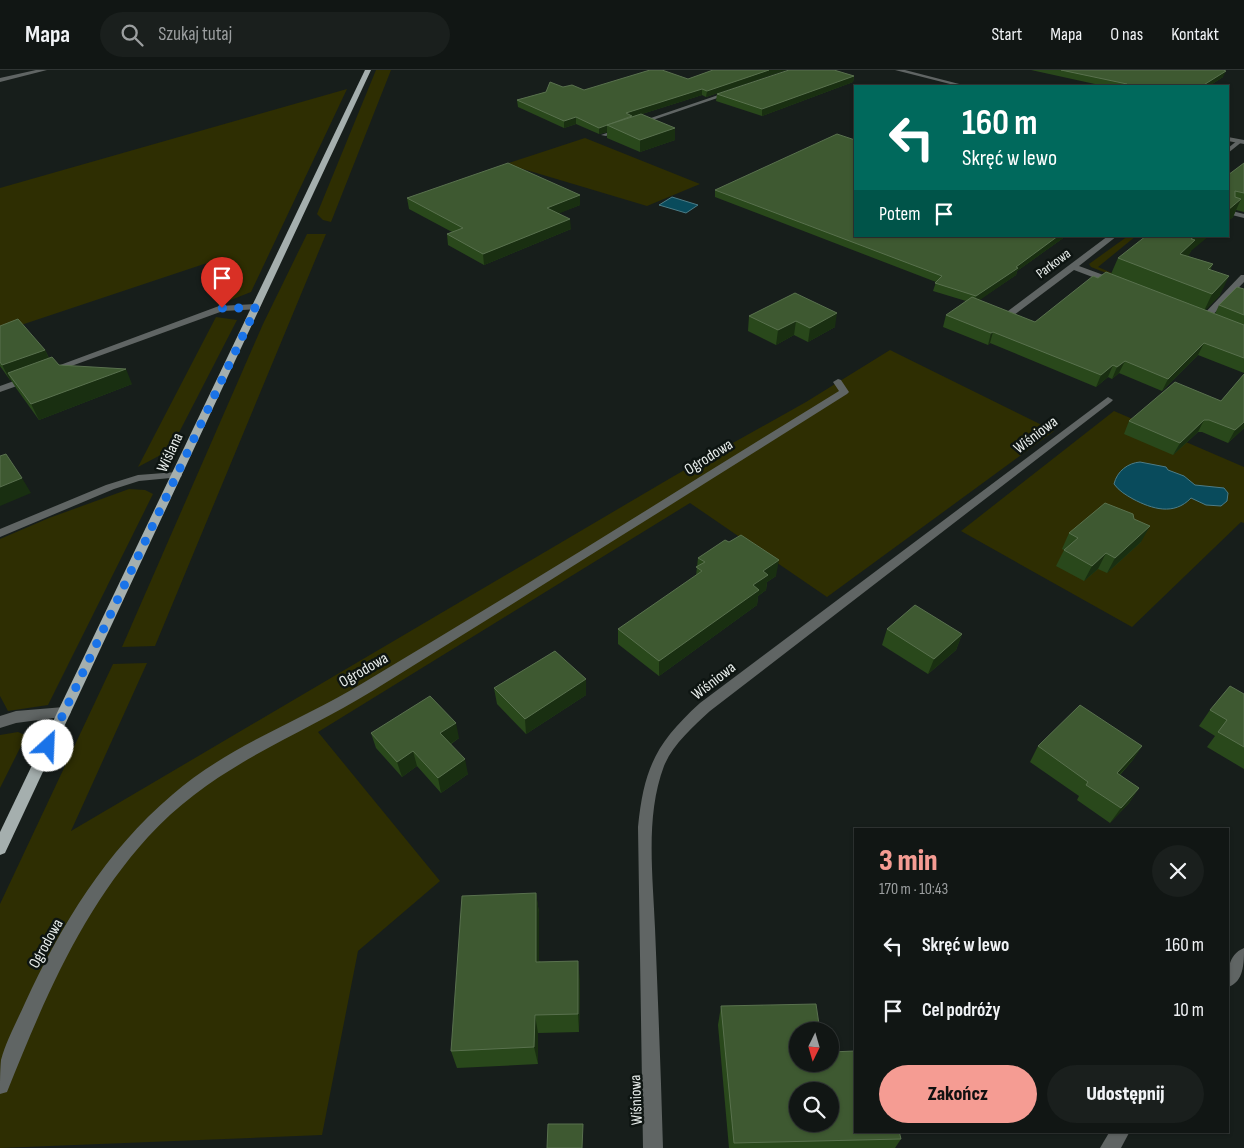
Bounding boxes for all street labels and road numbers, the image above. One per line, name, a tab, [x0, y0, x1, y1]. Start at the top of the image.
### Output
street label: Parkowa	[1033, 245, 1074, 282]
street label: Wiśniowa	[1010, 412, 1062, 458]
street label: Wiślana	[153, 430, 188, 475]
street label: Ogrodowa	[681, 435, 736, 479]
street label: Ogrodowa	[336, 649, 392, 692]
street label: Wiśniowa	[688, 658, 740, 704]
street label: Ogrodowa	[25, 916, 68, 972]
street label: Wiśniowa	[626, 1074, 647, 1125]

